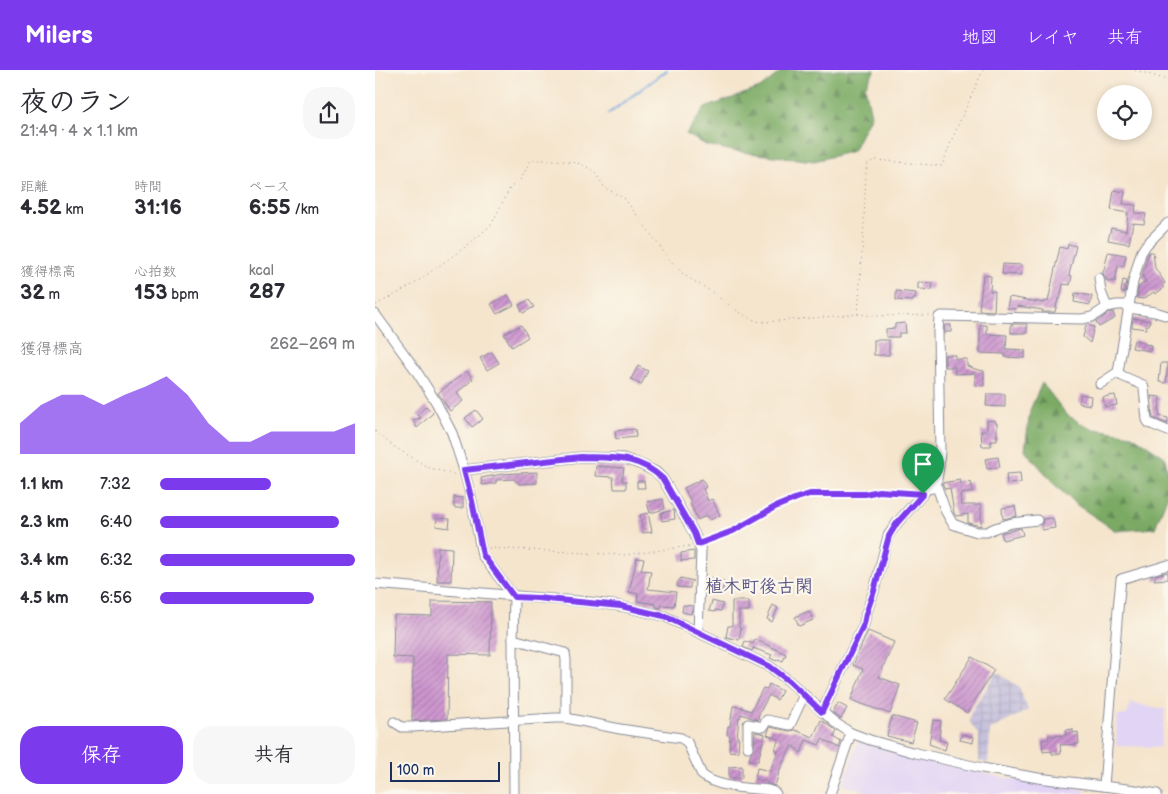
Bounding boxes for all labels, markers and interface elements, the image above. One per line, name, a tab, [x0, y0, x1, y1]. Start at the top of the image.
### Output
text: Milers	[25, 21, 93, 50]
text: 地図	[962, 27, 998, 48]
text: レイヤ	[1026, 27, 1079, 48]
text: 共有	[1107, 27, 1143, 48]
map controls	[1097, 85, 1152, 140]
button: locate	[1097, 85, 1152, 140]
text: 夜のラン	[20, 86, 132, 119]
button: share	[303, 87, 355, 139]
text: 21:49 · 4 × 1.1 km	[20, 122, 138, 141]
text: 距離	[20, 178, 48, 195]
text: 時間	[134, 178, 162, 195]
text: ペース	[249, 178, 290, 195]
text: 4.52	[20, 195, 62, 220]
text: 31:16	[134, 195, 182, 220]
text: 6:55	[249, 195, 291, 220]
text: km	[62, 201, 84, 218]
text: /km	[291, 201, 319, 218]
text: kcal	[249, 262, 274, 279]
text: 獲得標高	[20, 263, 76, 280]
text: 心拍数	[134, 263, 176, 280]
text: 287	[249, 279, 285, 304]
text: 32	[20, 280, 45, 305]
text: 153	[134, 280, 168, 305]
text: m	[45, 286, 60, 303]
text: bpm	[168, 286, 199, 303]
text: 262–269 m	[270, 335, 355, 354]
text: 獲得標高	[20, 340, 84, 359]
pin	[902, 443, 944, 494]
icon: arrive	[909, 450, 937, 478]
text: 1.1 km	[20, 475, 63, 494]
text: 7:32	[100, 475, 130, 494]
text: 2.3 km	[20, 513, 69, 532]
text: 6:40	[100, 513, 132, 532]
text: 3.4 km	[20, 551, 69, 570]
text: 6:32	[100, 551, 132, 570]
district label: 植木町後古閑	[705, 576, 813, 597]
text: 4.5 km	[20, 589, 69, 608]
text: 6:56	[100, 589, 132, 608]
button: 保存	[20, 726, 183, 784]
button: 共有	[193, 726, 355, 784]
scale bar	[390, 759, 500, 782]
text: 100 m	[397, 762, 434, 779]

